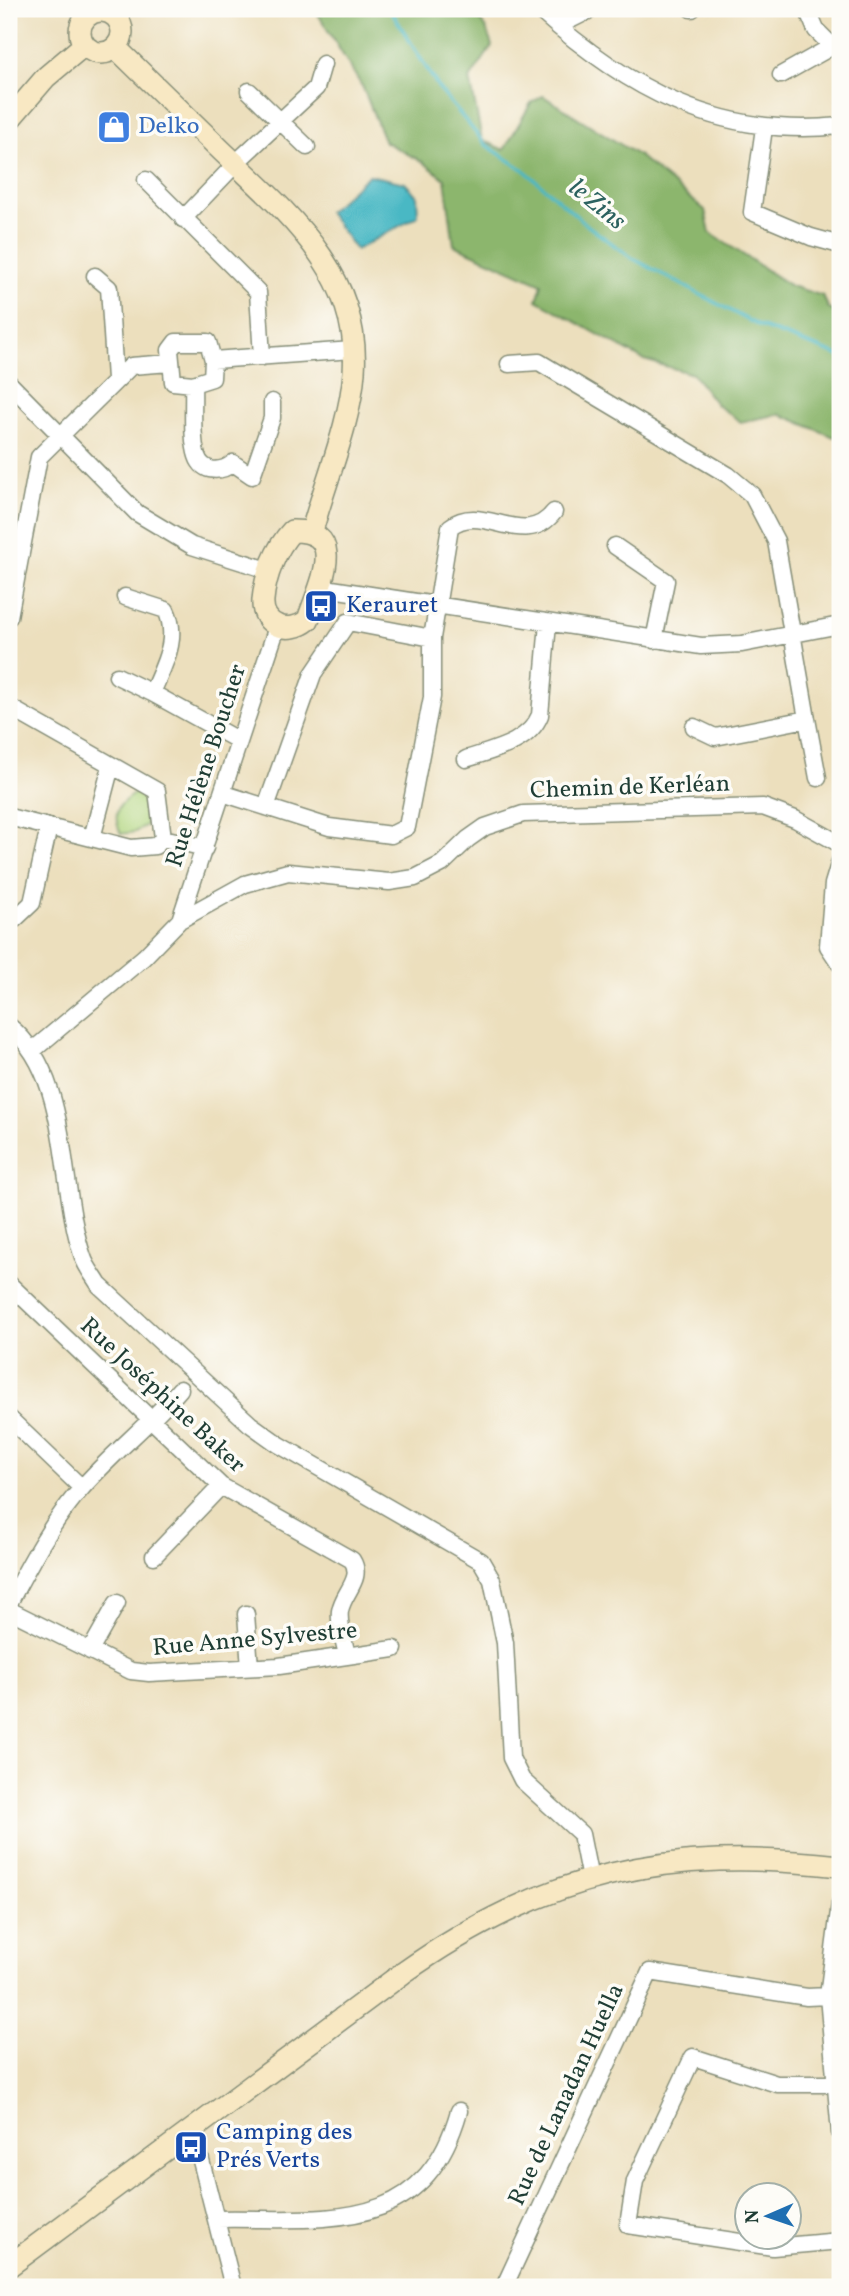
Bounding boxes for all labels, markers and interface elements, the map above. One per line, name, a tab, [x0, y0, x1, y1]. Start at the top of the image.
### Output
shop icon: Delko	[95, 108, 133, 146]
place label: Delko	[138, 110, 200, 144]
water label: le Zins	[561, 171, 634, 239]
bus stop icon: Kerauret	[302, 587, 340, 625]
place label: Kerauret	[346, 589, 438, 623]
street label: Rue Hélène Boucher	[158, 660, 256, 872]
street label: Chemin de Kerléan	[529, 768, 731, 808]
street label: Rue Joséphine Baker	[72, 1310, 252, 1482]
street label: Rue Anne Sylvestre	[151, 1614, 359, 1666]
street label: Rue de Lanadan Huella	[501, 1978, 633, 2212]
place label: Camping des Prés Verts	[216, 2116, 352, 2178]
bus stop icon: Camping des Prés Verts	[172, 2128, 210, 2166]
north arrow	[734, 2180, 804, 2250]
text: N	[740, 2209, 766, 2224]

